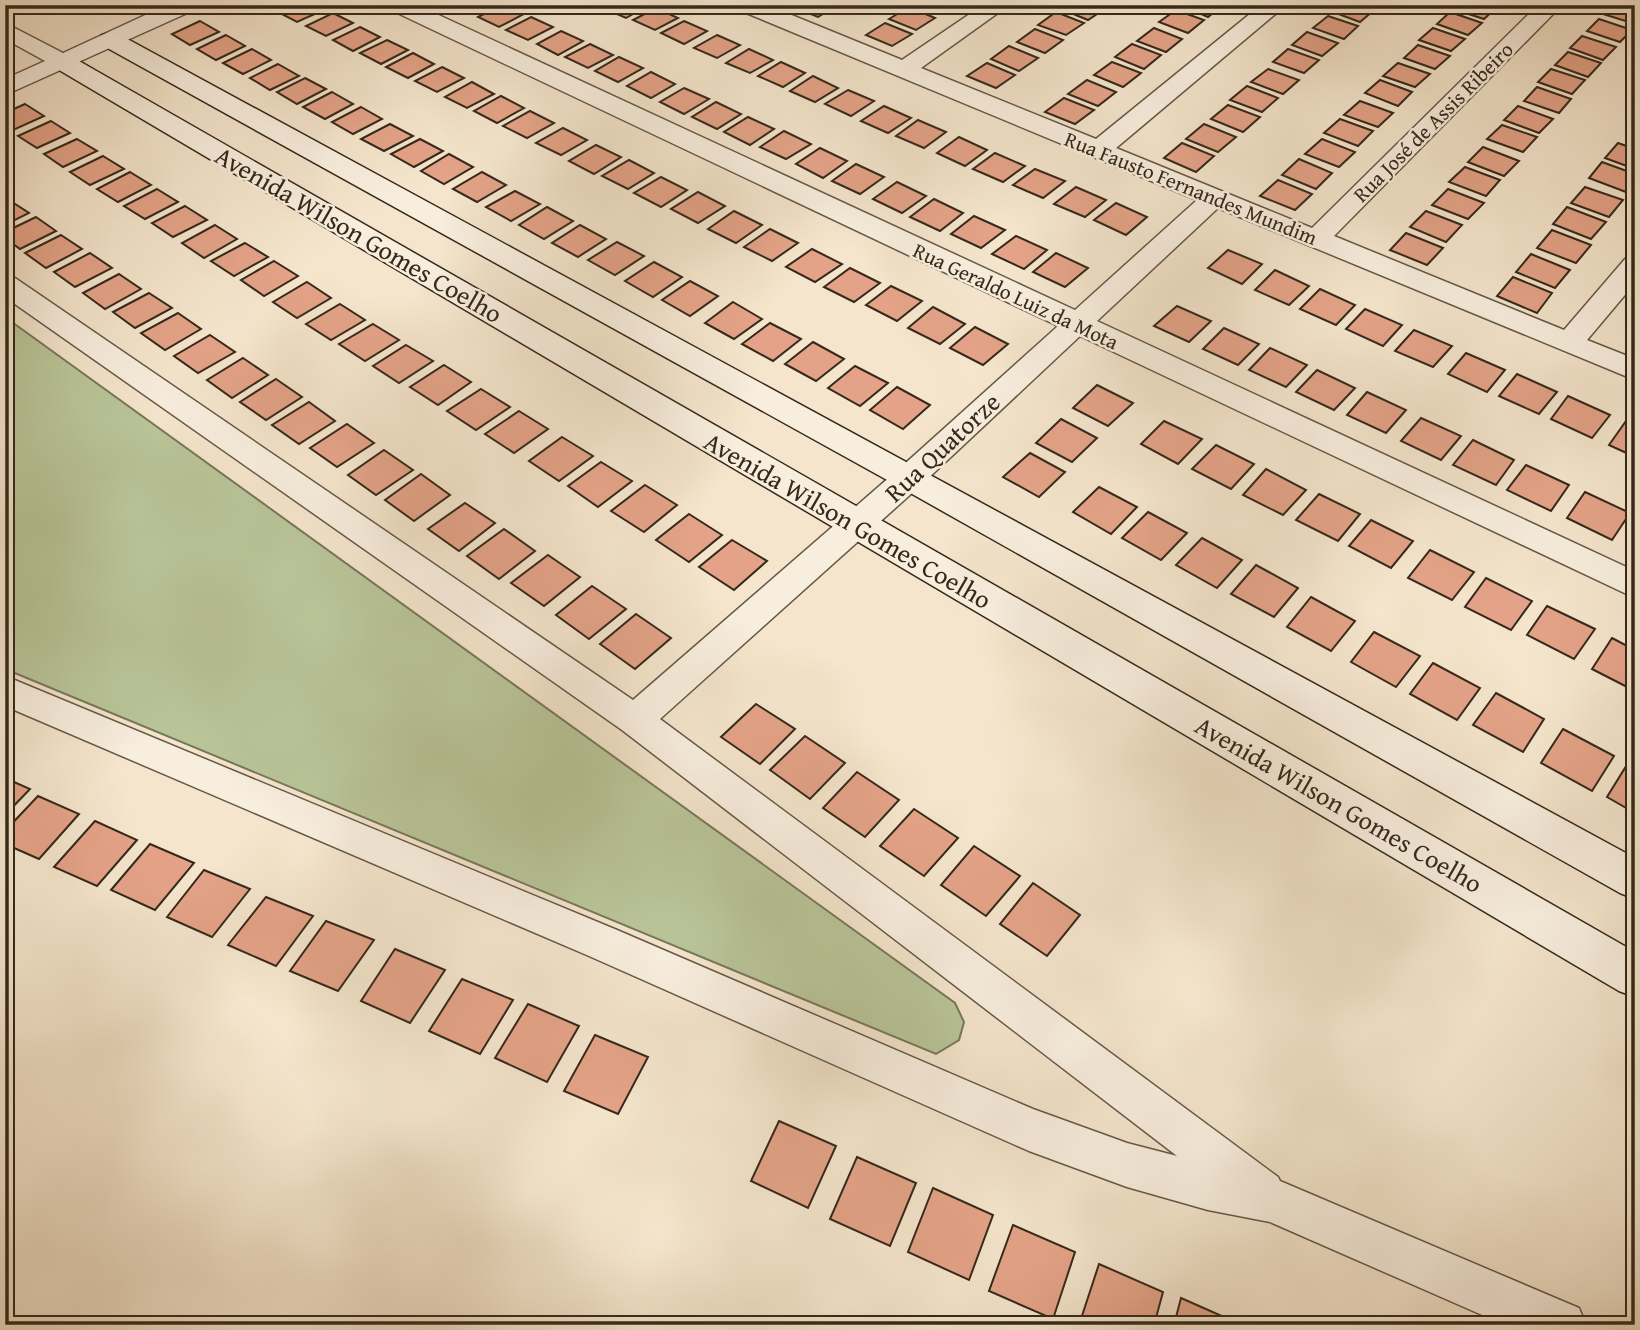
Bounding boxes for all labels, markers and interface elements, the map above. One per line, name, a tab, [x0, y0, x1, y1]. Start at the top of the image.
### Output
street label: Rua José de Assis Ribeiro	[1346, 35, 1520, 209]
street label: Rua Fausto Fernandes Mundim	[1060, 123, 1322, 253]
street label: Avenida Wilson Gomes Coelho	[208, 136, 510, 332]
street label: Rua Geraldo Luiz da Mota	[908, 235, 1124, 357]
street label: Rua Quatorze	[875, 383, 1009, 511]
street label: Avenida Wilson Gomes Coelho	[697, 422, 999, 618]
street label: Avenida Wilson Gomes Coelho	[1188, 706, 1490, 902]

